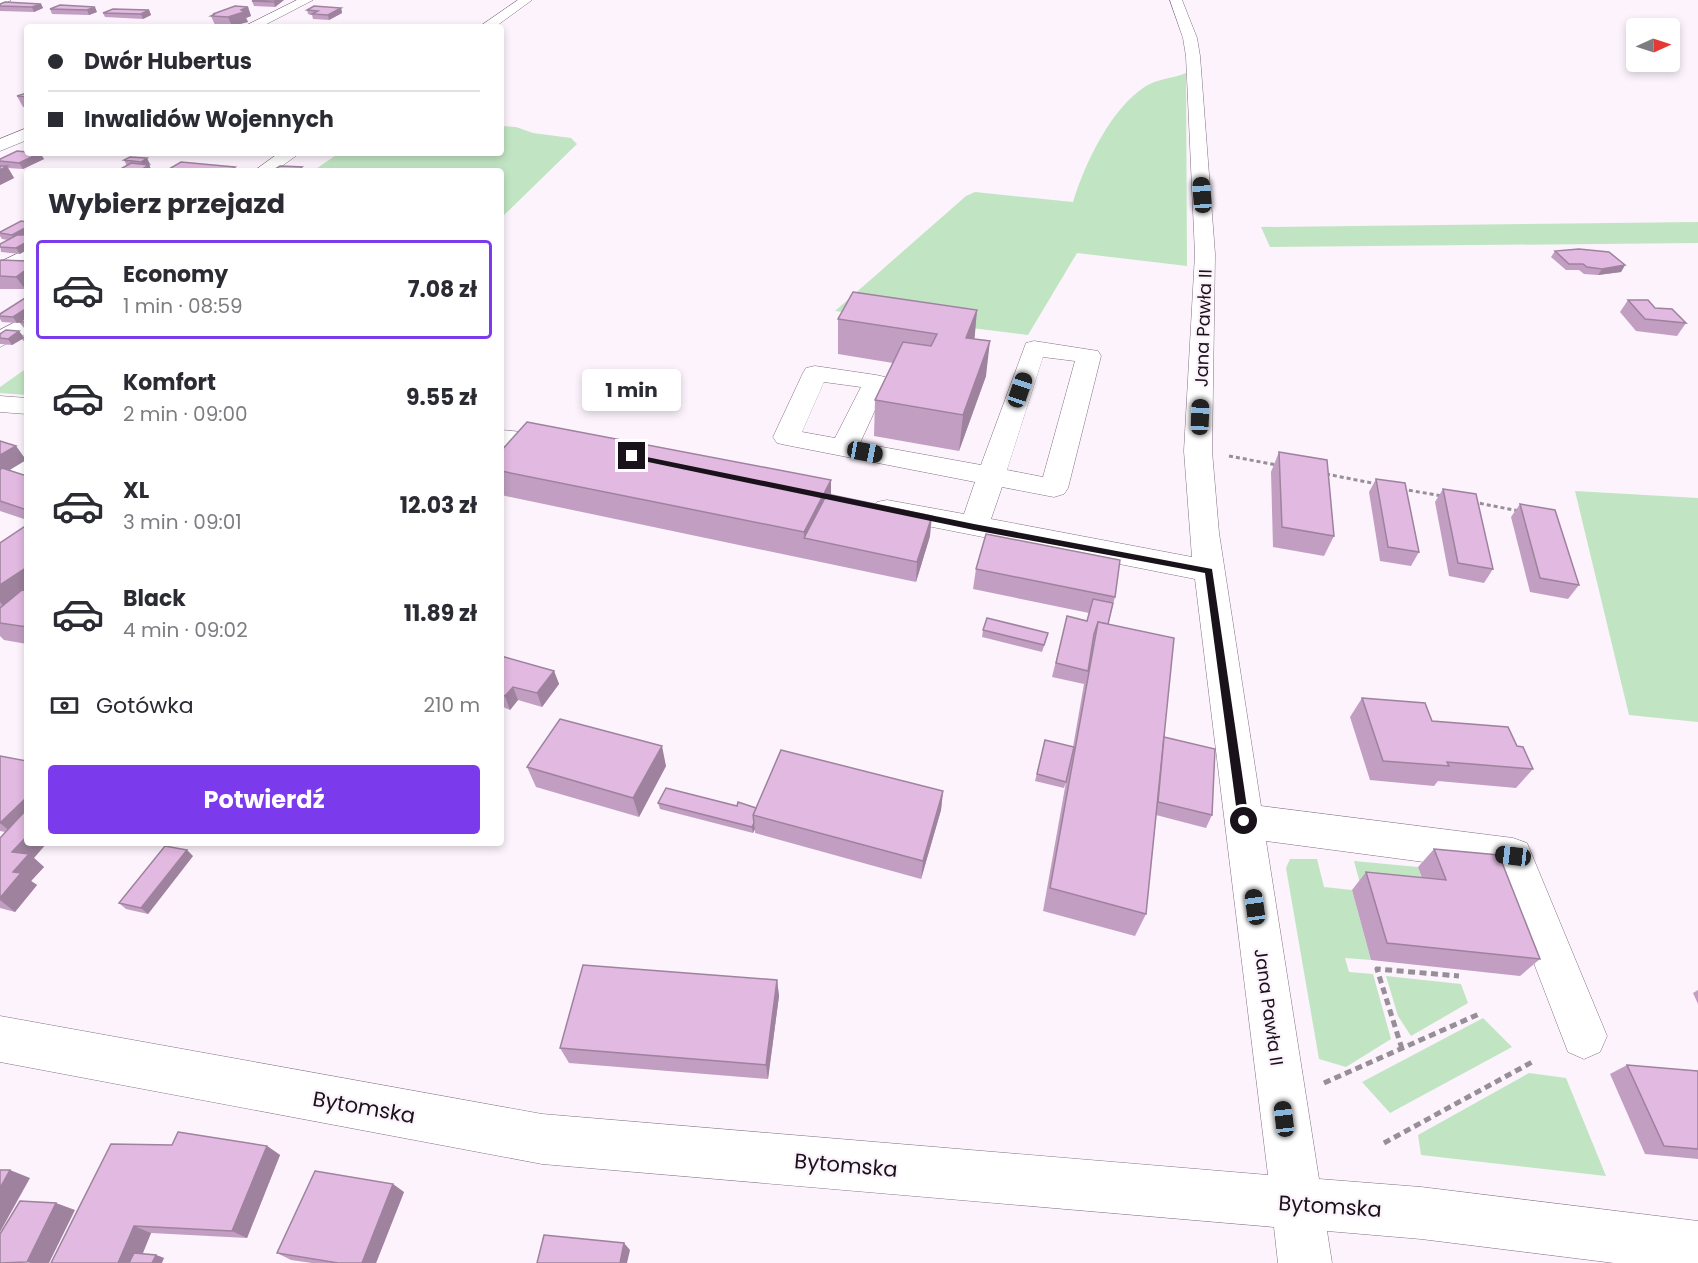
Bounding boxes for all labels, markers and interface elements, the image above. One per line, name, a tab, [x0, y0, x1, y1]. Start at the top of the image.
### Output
north arrow	[1626, 18, 1680, 72]
map controls	[1626, 18, 1680, 72]
text: Dwór Hubertus	[84, 46, 252, 77]
text: Inwalidów Wojennych	[84, 104, 334, 135]
car	[1192, 176, 1212, 214]
text: Wybierz przejazd	[48, 185, 285, 222]
text: Economy	[123, 259, 228, 290]
icon: car	[51, 263, 105, 317]
street label: Jana Pawła II	[1188, 269, 1218, 387]
text: 7.08 zł	[408, 274, 477, 305]
text: 1 min · 08:59	[123, 292, 243, 320]
text: Komfort	[123, 367, 216, 398]
callout: 1 min	[582, 369, 682, 411]
car	[1006, 370, 1034, 410]
icon: car	[51, 371, 105, 425]
text: 1 min	[605, 376, 658, 404]
text: 9.55 zł	[406, 382, 477, 413]
car	[1190, 399, 1210, 435]
text: 2 min · 09:00	[123, 400, 248, 428]
car	[846, 440, 884, 464]
route end	[618, 442, 645, 469]
text: XL	[123, 475, 149, 506]
icon: car	[51, 479, 105, 533]
text: 12.03 zł	[400, 490, 477, 521]
text: 3 min · 09:01	[123, 508, 242, 536]
text: Black	[123, 583, 186, 614]
icon: car	[51, 587, 105, 641]
text: 11.89 zł	[404, 598, 477, 629]
text: 4 min · 09:02	[123, 616, 248, 644]
icon: cash	[48, 689, 81, 722]
text: Gotówka	[96, 690, 194, 721]
text: 210 m	[424, 691, 480, 719]
button: Potwierdź	[48, 765, 480, 834]
route start	[1230, 807, 1257, 834]
car	[1494, 845, 1532, 867]
car	[1244, 888, 1266, 926]
street label: Jana Pawła II	[1248, 947, 1290, 1067]
street label: Bytomska	[311, 1084, 417, 1130]
car	[1273, 1100, 1295, 1138]
street label: Bytomska	[793, 1146, 899, 1184]
street label: Bytomska	[1277, 1188, 1383, 1224]

